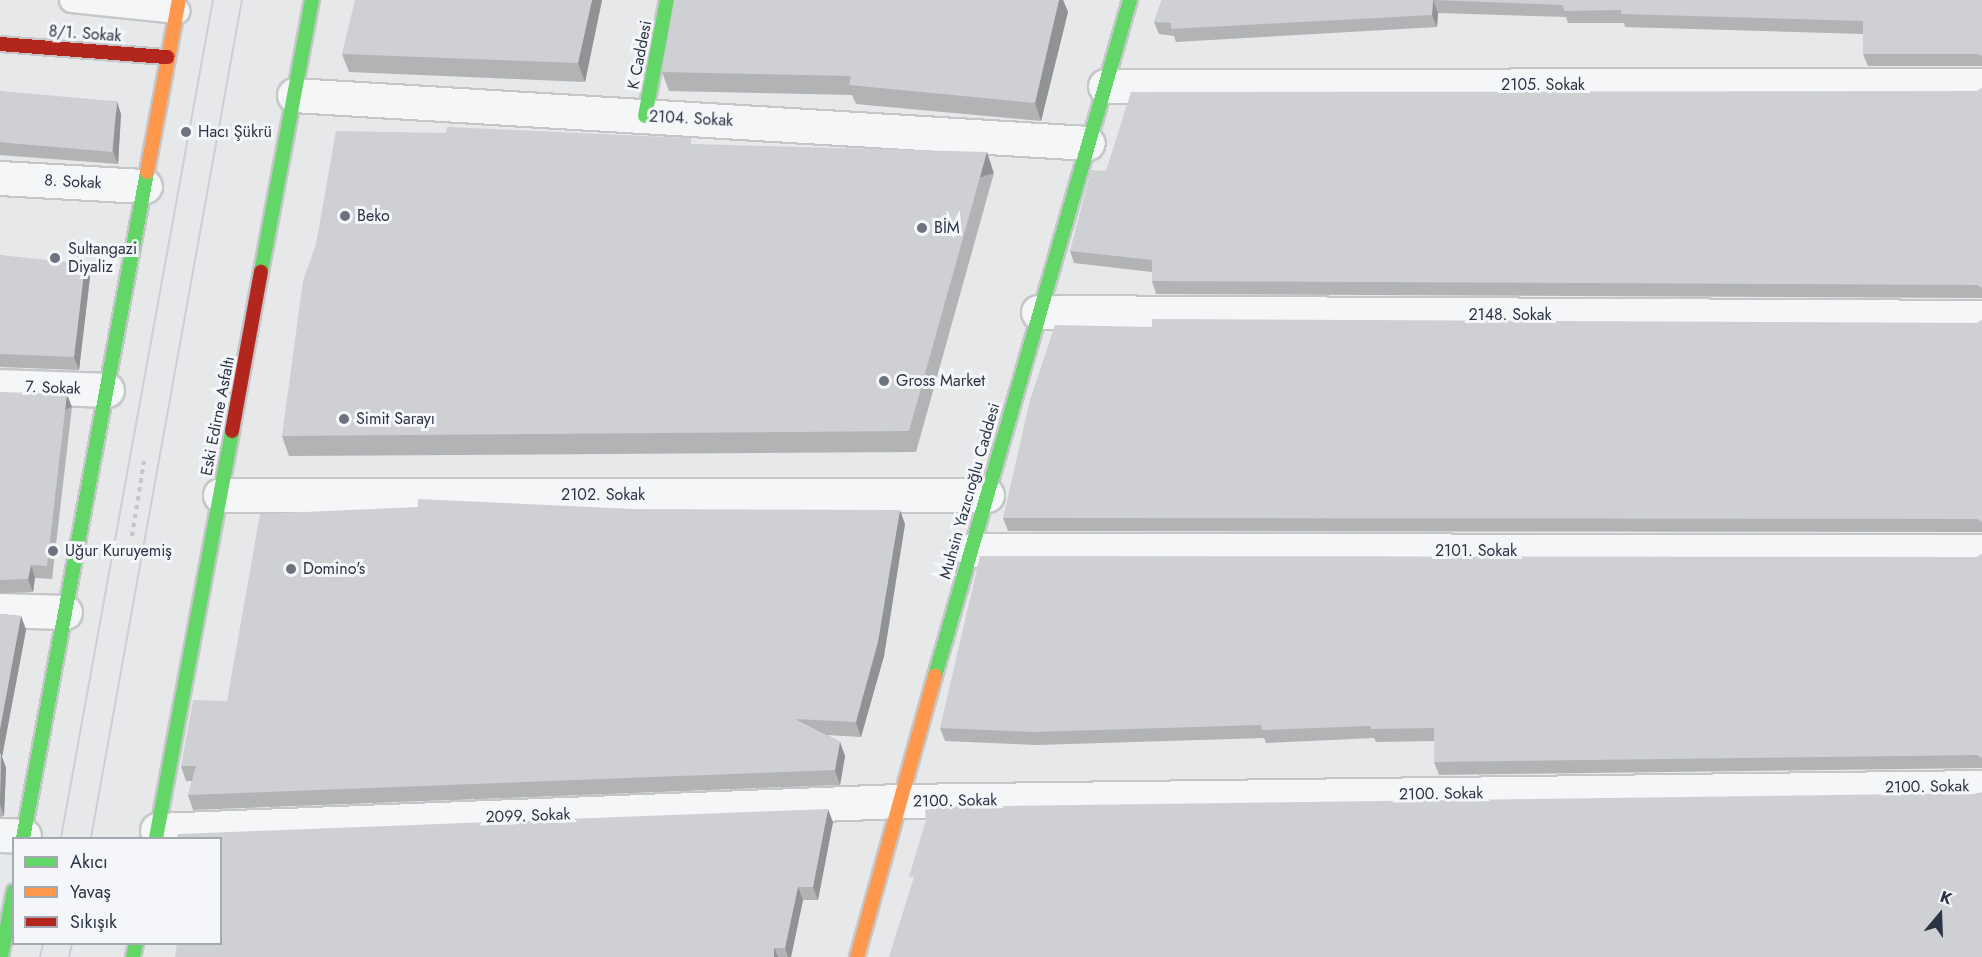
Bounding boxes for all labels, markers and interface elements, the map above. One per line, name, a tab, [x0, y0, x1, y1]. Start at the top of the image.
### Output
street label: K Caddesi	[624, 19, 656, 91]
street label: 8/1. Sokak	[48, 22, 122, 46]
street label: 2105. Sokak	[1501, 75, 1585, 95]
street label: 2104. Sokak	[648, 107, 734, 131]
place label: Hacı Şükrü	[198, 122, 272, 142]
marker: Hacı Şükrü	[179, 125, 193, 139]
street label: 8. Sokak	[44, 171, 102, 193]
place label: Beko	[357, 206, 390, 226]
marker: Beko	[338, 209, 352, 223]
place label: BİM	[934, 218, 960, 238]
marker: BİM	[915, 221, 929, 235]
place label: Sultangazi Diyaliz	[68, 239, 137, 277]
marker: Sultangazi Diyaliz	[46, 249, 64, 267]
street label: 2148. Sokak	[1468, 305, 1552, 325]
street label: Eski Edirne Asfaltı	[197, 355, 239, 477]
place label: Gross Market	[896, 371, 985, 391]
marker: Gross Market	[877, 374, 891, 388]
street label: 7. Sokak	[25, 377, 81, 399]
street label: Muhsin Yazıcıoğlu Caddesi	[936, 401, 1004, 581]
place label: Simit Sarayı	[356, 409, 435, 429]
marker: Simit Sarayı	[337, 412, 351, 426]
street label: 2102. Sokak	[561, 485, 645, 505]
place label: Uğur Kuruyemiş	[65, 541, 172, 561]
street label: 2101. Sokak	[1435, 541, 1517, 561]
marker: Uğur Kuruyemiş	[46, 544, 60, 558]
place label: Domino's	[303, 559, 365, 579]
marker: Domino's	[284, 562, 298, 576]
street label: 2100. Sokak	[1885, 777, 1969, 797]
street label: 2100. Sokak	[1399, 784, 1483, 804]
street label: 2100. Sokak	[913, 791, 997, 811]
street label: 2099. Sokak	[485, 805, 571, 827]
legend	[12, 837, 222, 945]
text: Akıcı	[70, 849, 108, 875]
text: Yavaş	[70, 879, 111, 905]
north arrow	[1910, 885, 1970, 945]
text: K	[1937, 885, 1955, 910]
text: Sıkışık	[70, 909, 117, 935]

